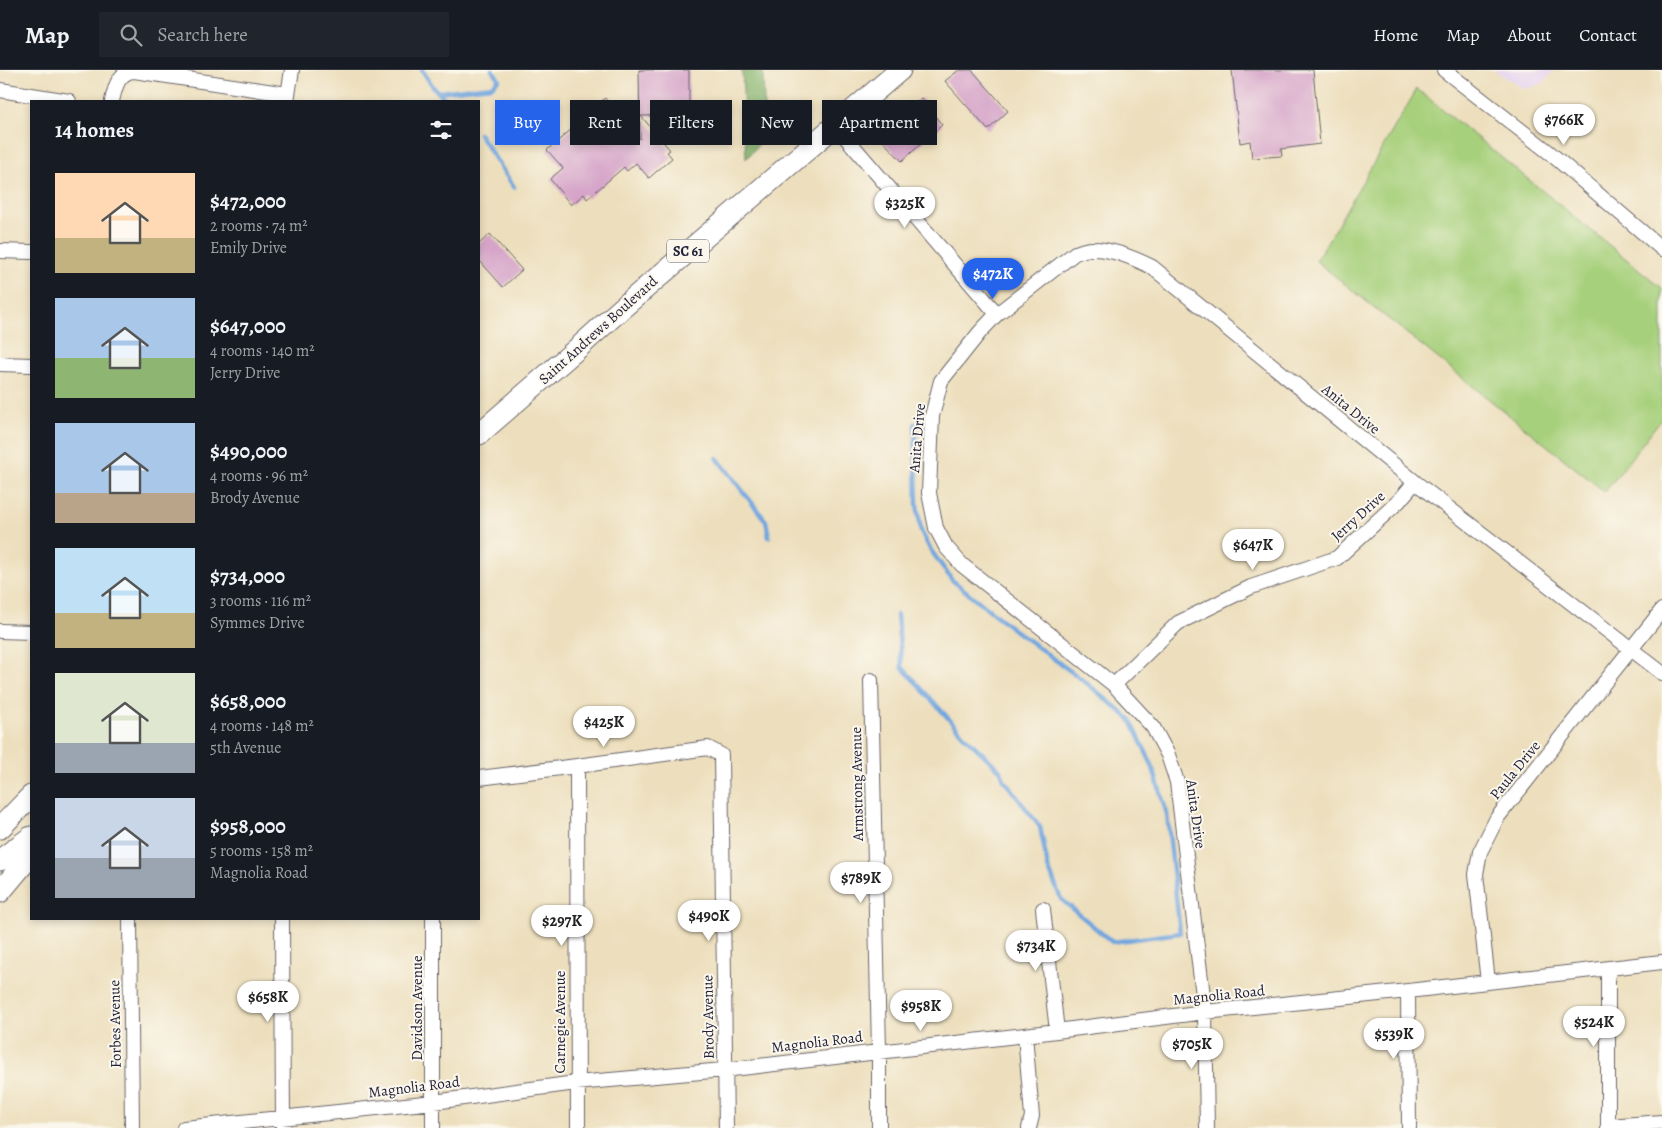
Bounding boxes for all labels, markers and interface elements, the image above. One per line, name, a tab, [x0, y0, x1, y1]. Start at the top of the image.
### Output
search box	[99, 12, 449, 57]
text: Map	[25, 19, 69, 51]
icon: search	[117, 21, 145, 49]
text: Search here	[157, 22, 248, 48]
text: Home	[1373, 23, 1418, 47]
text: Map	[1446, 23, 1479, 47]
text: About	[1507, 23, 1551, 47]
text: Contact	[1579, 23, 1637, 47]
chip: Buy	[495, 100, 560, 145]
chip: Rent	[570, 100, 640, 145]
chip: Filters	[650, 100, 732, 145]
chip: New	[742, 100, 812, 145]
chip: Apartment	[822, 100, 937, 145]
pin: $766K	[1529, 104, 1599, 146]
text: $766K	[1544, 109, 1584, 131]
text: 14 homes	[55, 116, 134, 144]
icon: filters	[427, 116, 455, 144]
pin: $325K	[870, 186, 940, 229]
text: $472,000	[210, 187, 286, 215]
text: $325K	[885, 192, 925, 214]
icon: home	[95, 193, 155, 253]
text: 2 rooms · 74 m²	[210, 215, 308, 237]
text: Emily Drive	[210, 237, 287, 259]
road number: SC 61	[667, 240, 709, 262]
pin: $472K	[958, 258, 1028, 300]
text: $472K	[973, 263, 1013, 285]
street label: Saint Andrews Boulevard	[534, 271, 662, 389]
text: $647,000	[210, 312, 286, 340]
icon: home	[95, 318, 155, 378]
text: 4 rooms · 140 m²	[210, 340, 315, 362]
text: Jerry Drive	[210, 362, 280, 384]
street label: Anita Drive	[1317, 379, 1385, 439]
street label: Anita Drive	[904, 402, 930, 474]
text: $490,000	[210, 437, 287, 465]
icon: home	[95, 443, 155, 503]
text: 4 rooms · 96 m²	[210, 465, 308, 487]
street label: Jerry Drive	[1327, 486, 1389, 546]
text: Brody Avenue	[210, 487, 300, 509]
pin: $647K	[1218, 528, 1288, 571]
text: $647K	[1233, 534, 1273, 556]
text: $734,000	[210, 562, 285, 590]
icon: home	[95, 568, 155, 628]
text: 3 rooms · 116 m²	[210, 590, 311, 612]
text: Symmes Drive	[210, 612, 305, 634]
text: $658,000	[210, 687, 286, 715]
icon: home	[95, 693, 155, 753]
pin: $425K	[569, 706, 639, 748]
text: $425K	[584, 711, 624, 733]
text: 4 rooms · 148 m²	[210, 715, 314, 737]
street label: Armstrong Avenue	[846, 727, 868, 842]
street label: Paula Drive	[1485, 736, 1545, 804]
text: 5th Avenue	[210, 737, 282, 759]
street label: Anita Drive	[1181, 777, 1211, 850]
text: $958,000	[210, 812, 286, 840]
icon: home	[95, 818, 155, 878]
text: 5 rooms · 158 m²	[210, 840, 313, 862]
text: Magnolia Road	[210, 862, 308, 884]
pin: $789K	[826, 862, 896, 904]
text: $789K	[841, 867, 881, 889]
pin: $490K	[674, 900, 744, 942]
pin: $297K	[527, 904, 597, 947]
text: $490K	[689, 905, 729, 927]
text: $297K	[542, 910, 582, 932]
pin: $734K	[1001, 930, 1071, 972]
text: $734K	[1016, 935, 1056, 957]
street label: Davidson Avenue	[407, 955, 427, 1061]
street label: Carnegie Avenue	[550, 970, 570, 1074]
street label: Brody Avenue	[697, 974, 719, 1059]
street label: Forbes Avenue	[104, 979, 126, 1068]
pin: $658K	[233, 980, 303, 1023]
street label: Magnolia Road	[1172, 980, 1267, 1010]
text: $658K	[248, 986, 288, 1008]
pin: $958K	[886, 990, 956, 1032]
text: $958K	[901, 995, 941, 1017]
pin: $524K	[1559, 1006, 1629, 1048]
text: $524K	[1574, 1011, 1614, 1033]
pin: $539K	[1359, 1018, 1429, 1060]
text: $539K	[1374, 1023, 1414, 1045]
street label: Magnolia Road	[770, 1026, 865, 1058]
pin: $705K	[1157, 1028, 1227, 1070]
text: $705K	[1172, 1033, 1212, 1055]
street label: Magnolia Road	[367, 1071, 462, 1103]

